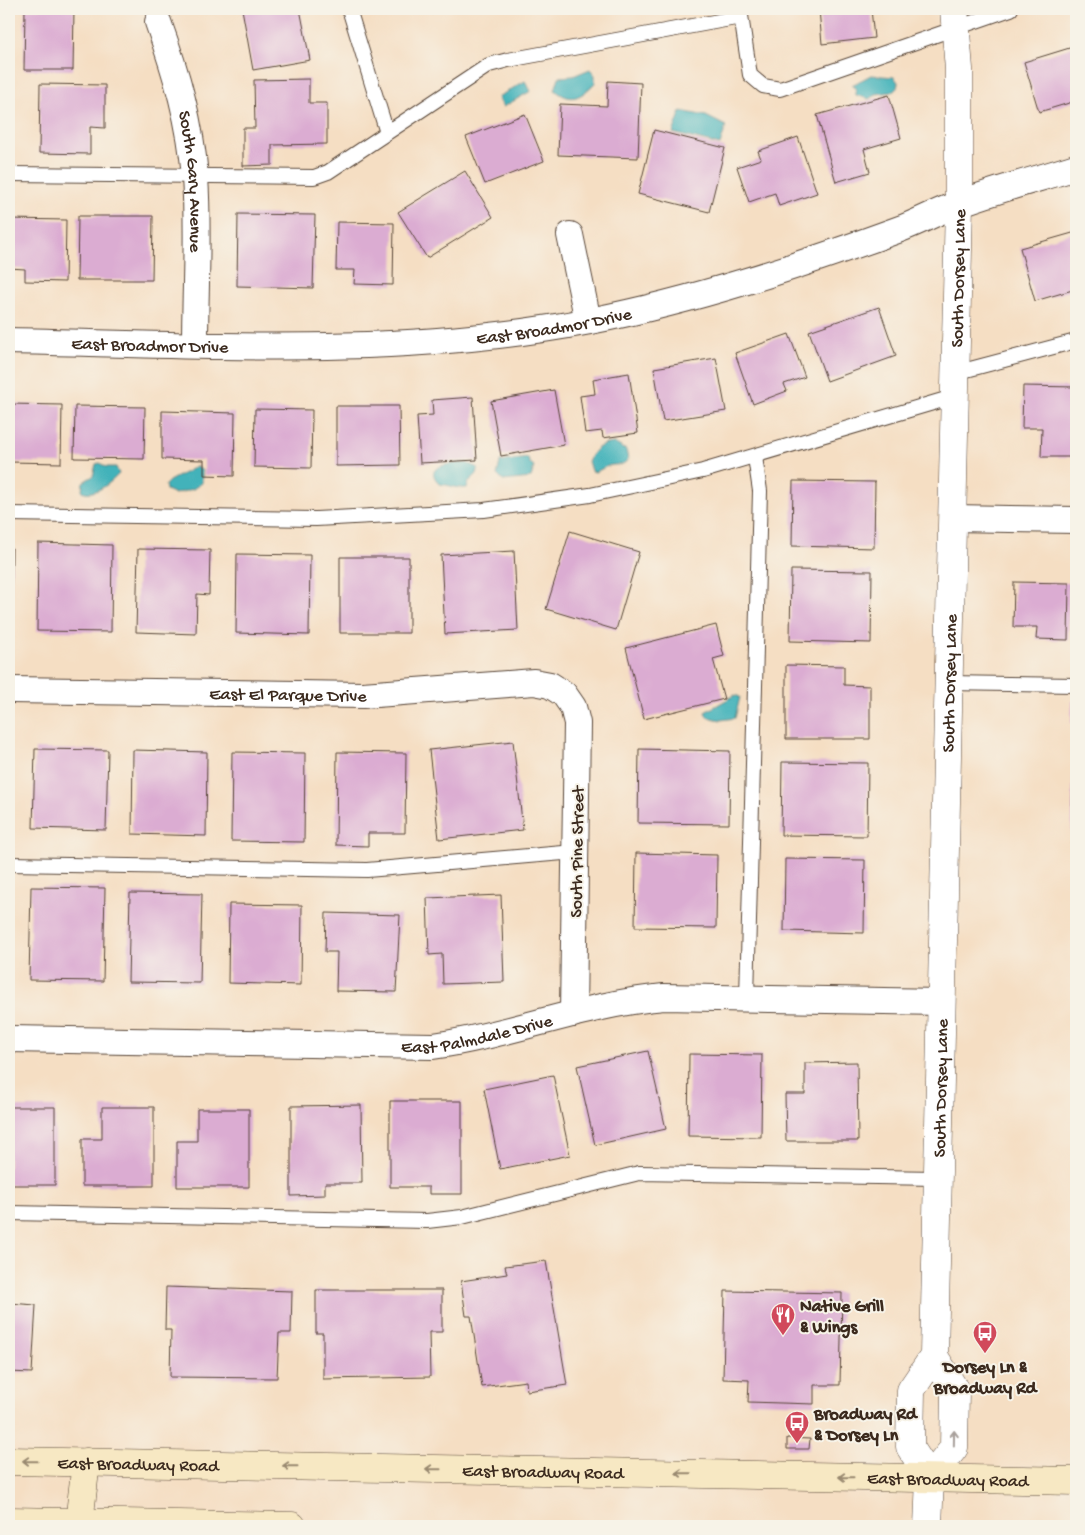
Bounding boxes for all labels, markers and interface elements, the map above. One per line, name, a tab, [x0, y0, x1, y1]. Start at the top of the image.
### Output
street label: South Gary Avenue	[172, 109, 205, 253]
street label: South Dorsey Lane	[948, 208, 972, 348]
street label: East Broadmor Drive	[475, 304, 635, 350]
street label: East Broadmor Drive	[71, 335, 229, 359]
street label: South Dorsey Lane	[939, 613, 963, 753]
street label: East El Parque Drive	[209, 685, 367, 708]
street label: South Pine Street	[567, 785, 590, 918]
street label: East Palmdale Drive	[401, 1011, 556, 1059]
street label: South Dorsey Lane	[930, 1018, 954, 1158]
place label: Native Grill & Wings	[800, 1297, 884, 1339]
restaurant icon: Native Grill & Wings	[770, 1302, 796, 1336]
bus stop icon: Dorsey Ln & Broadway Rd	[972, 1320, 998, 1354]
place label: Dorsey Ln & Broadway Rd	[933, 1358, 1039, 1400]
place label: Broadway Rd & Dorsey Ln	[813, 1405, 919, 1447]
bus stop icon: Broadway Rd & Dorsey Ln	[784, 1410, 810, 1444]
one-way arrow	[949, 1430, 959, 1446]
street label: East Broadway Road	[57, 1454, 220, 1478]
one-way arrow	[22, 1456, 38, 1466]
one-way arrow	[283, 1461, 299, 1471]
street label: East Broadway Road	[462, 1461, 625, 1486]
one-way arrow	[426, 1464, 442, 1474]
one-way arrow	[676, 1469, 692, 1478]
street label: East Broadway Road	[867, 1469, 1030, 1493]
one-way arrow	[838, 1472, 854, 1482]

